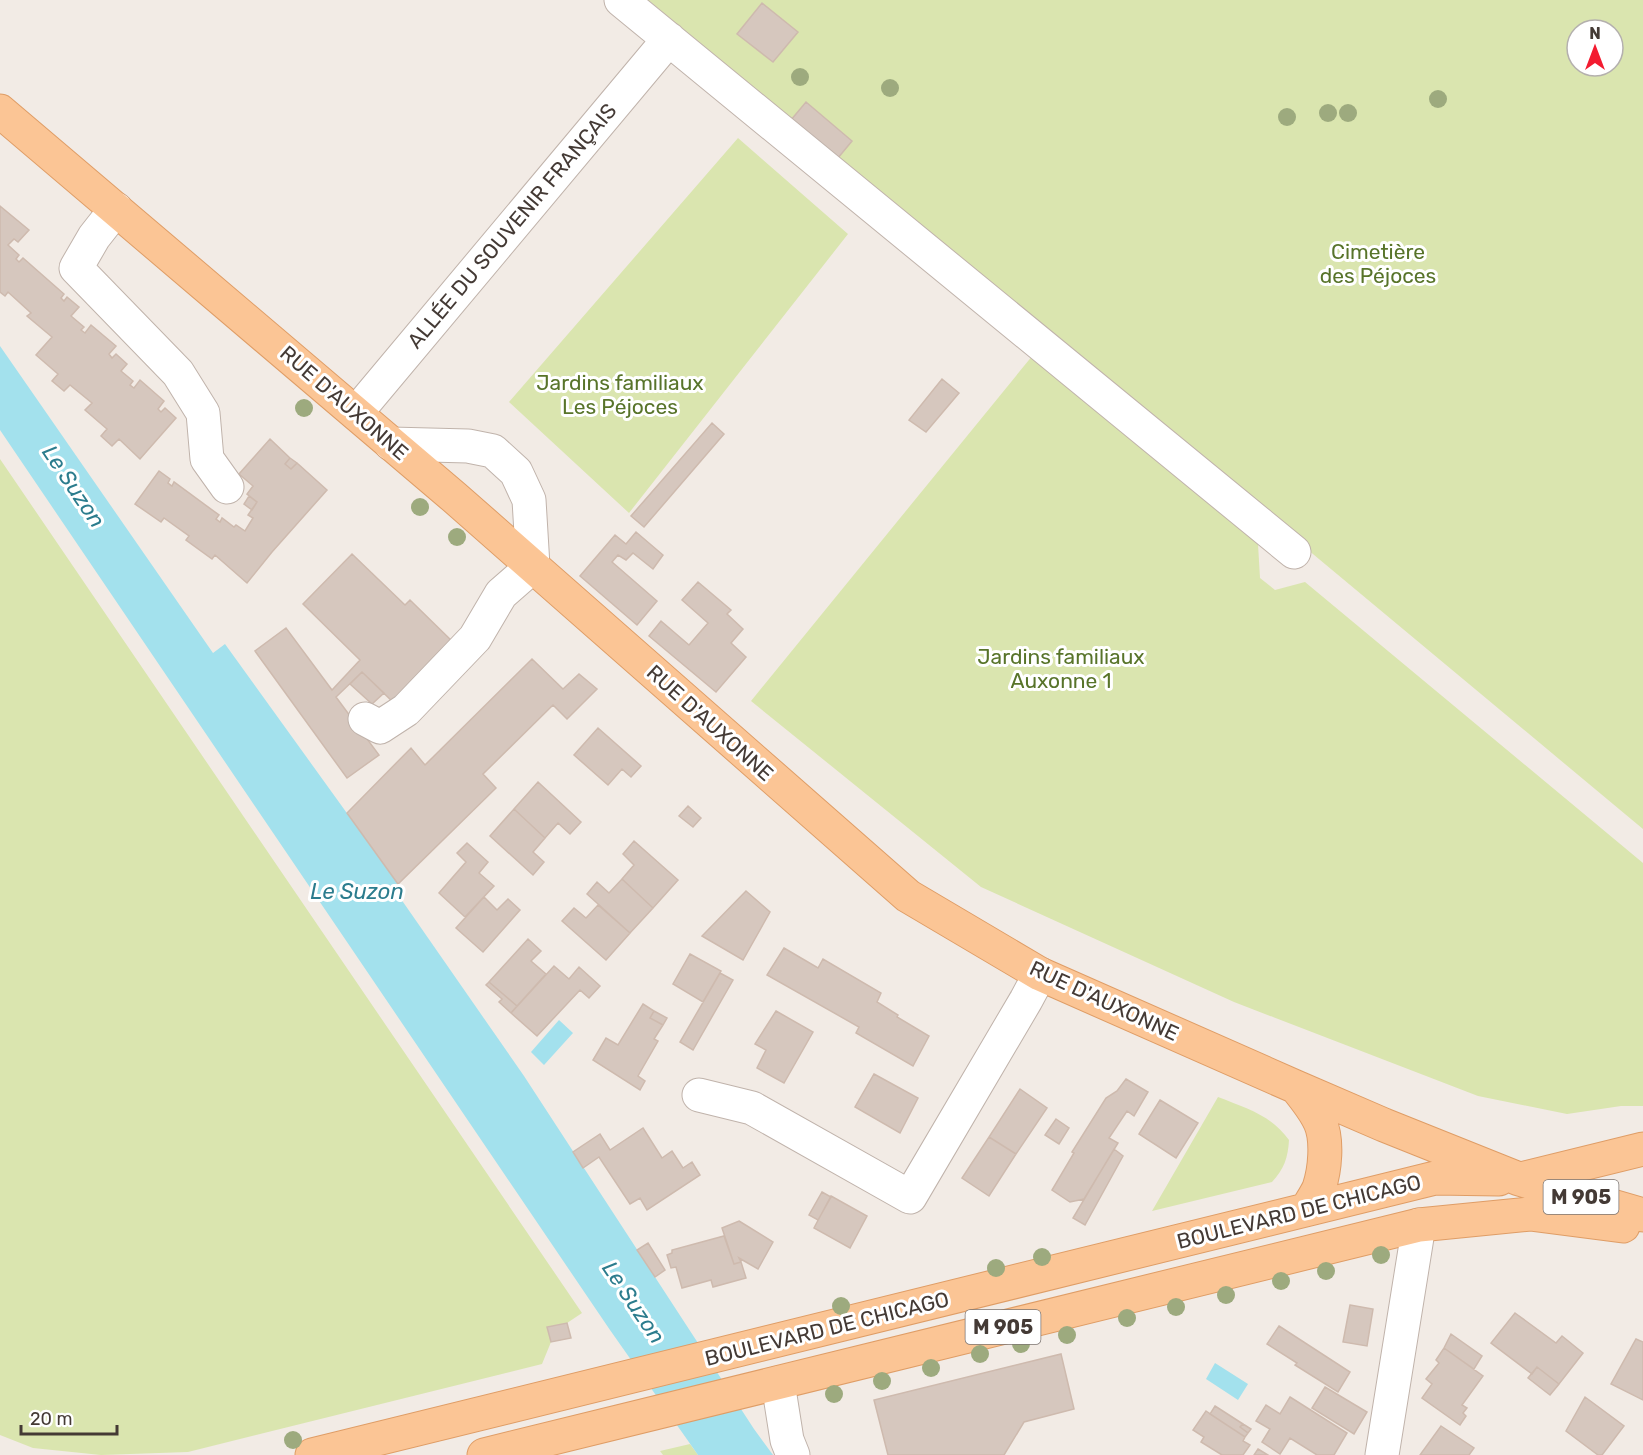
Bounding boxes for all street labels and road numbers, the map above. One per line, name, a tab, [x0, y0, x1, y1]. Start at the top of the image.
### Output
street label: ALLÉE DU SOUVENIR FRANÇAIS	[402, 98, 621, 353]
street label: RUE D'AUXONNE	[275, 340, 413, 465]
street label: RUE D'AUXONNE	[642, 659, 779, 786]
street label: RUE D'AUXONNE	[1026, 955, 1183, 1046]
street label: BOULEVARD DE CHICAGO	[1174, 1169, 1424, 1254]
road number: M 905	[1544, 1180, 1618, 1214]
street label: BOULEVARD DE CHICAGO	[702, 1286, 952, 1371]
road number: M 905	[966, 1310, 1040, 1344]

